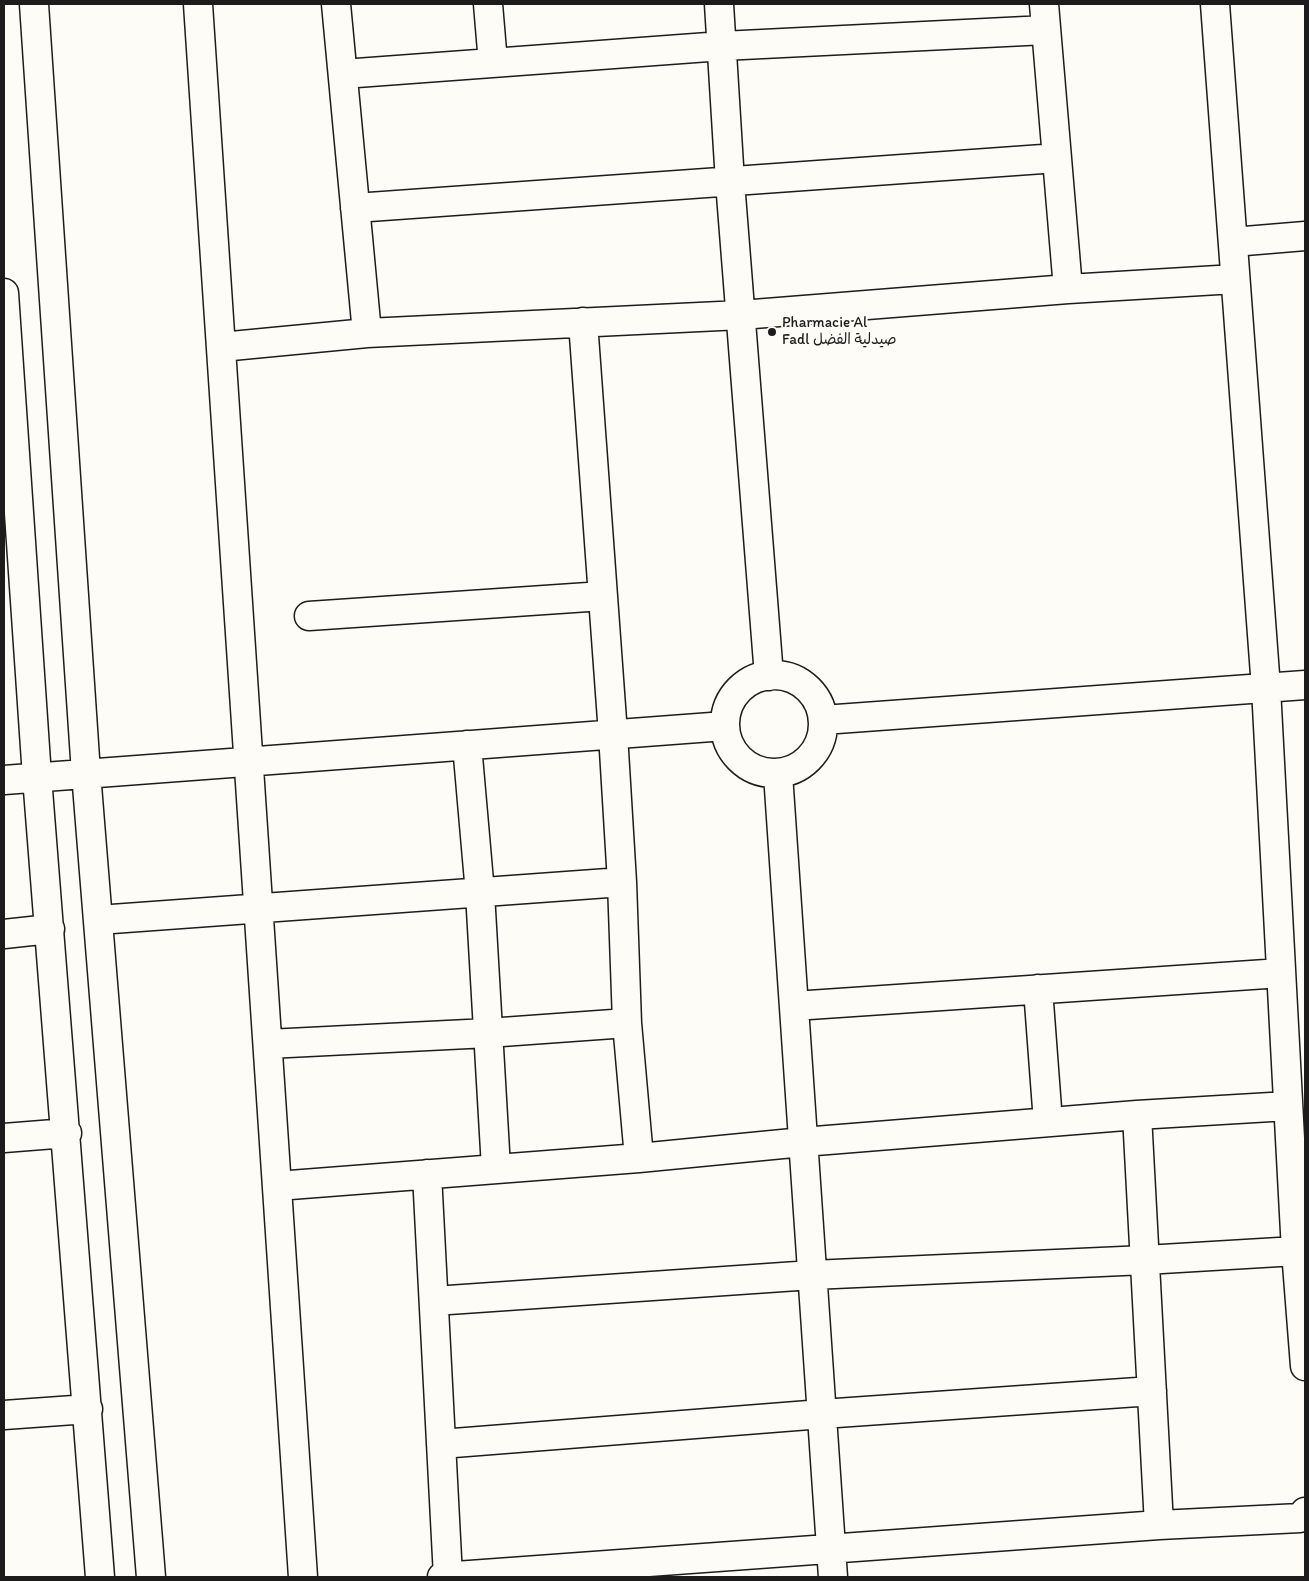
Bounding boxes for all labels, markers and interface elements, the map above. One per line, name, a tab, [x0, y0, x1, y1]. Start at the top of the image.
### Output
place label: Pharmacie Al Fadl صيدلية الفضل	[782, 314, 897, 349]
marker: Pharmacie Al Fadl صيدلية الفضل	[766, 326, 778, 338]

